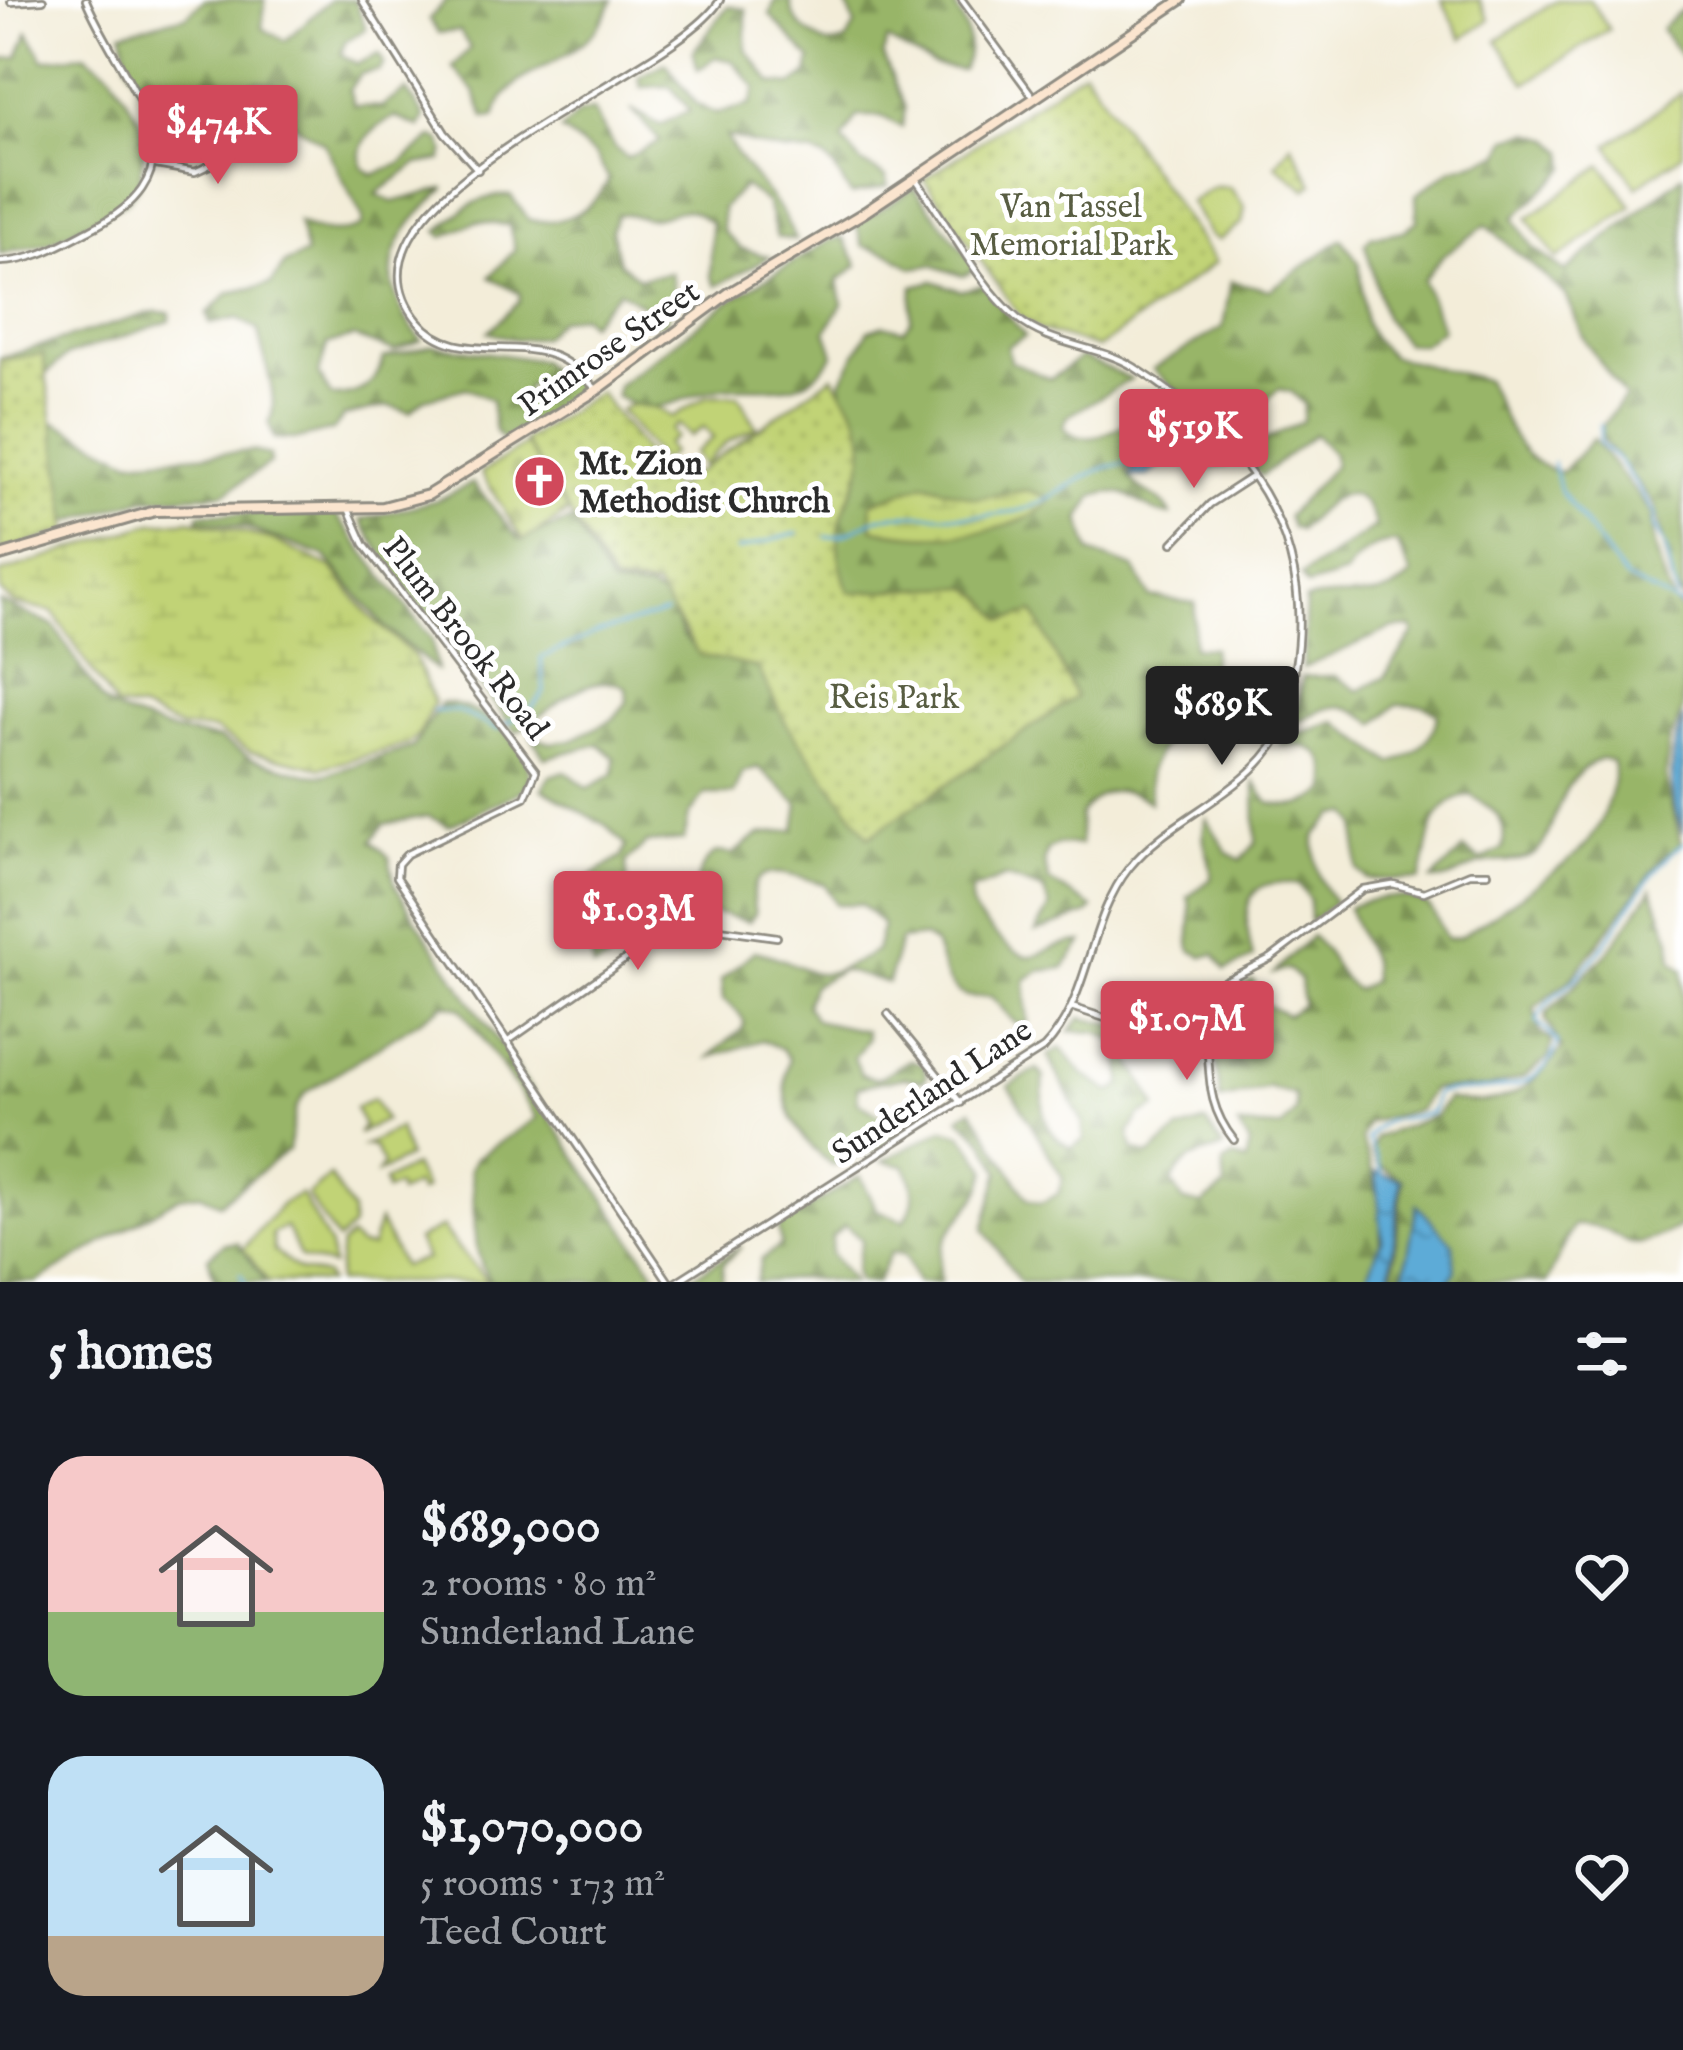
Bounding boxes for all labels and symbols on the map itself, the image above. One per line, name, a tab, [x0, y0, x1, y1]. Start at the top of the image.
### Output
pin: $474K	[134, 85, 302, 187]
park label: Van Tassel Memorial Park	[969, 187, 1173, 267]
street label: Primrose Street	[511, 272, 708, 427]
pin: $519K	[1110, 389, 1278, 491]
place label: Mt. Zion Methodist Church	[579, 444, 830, 524]
church icon: Mt. Zion Methodist Church	[512, 453, 568, 509]
street label: Plum Brook Road	[372, 529, 557, 749]
pin: $689K	[1138, 666, 1306, 768]
park label: Reis Park	[829, 678, 960, 720]
pin: $1.03M	[540, 871, 736, 973]
pin: $1.07M	[1089, 981, 1285, 1083]
street label: Sunderland Lane	[825, 1010, 1041, 1175]

